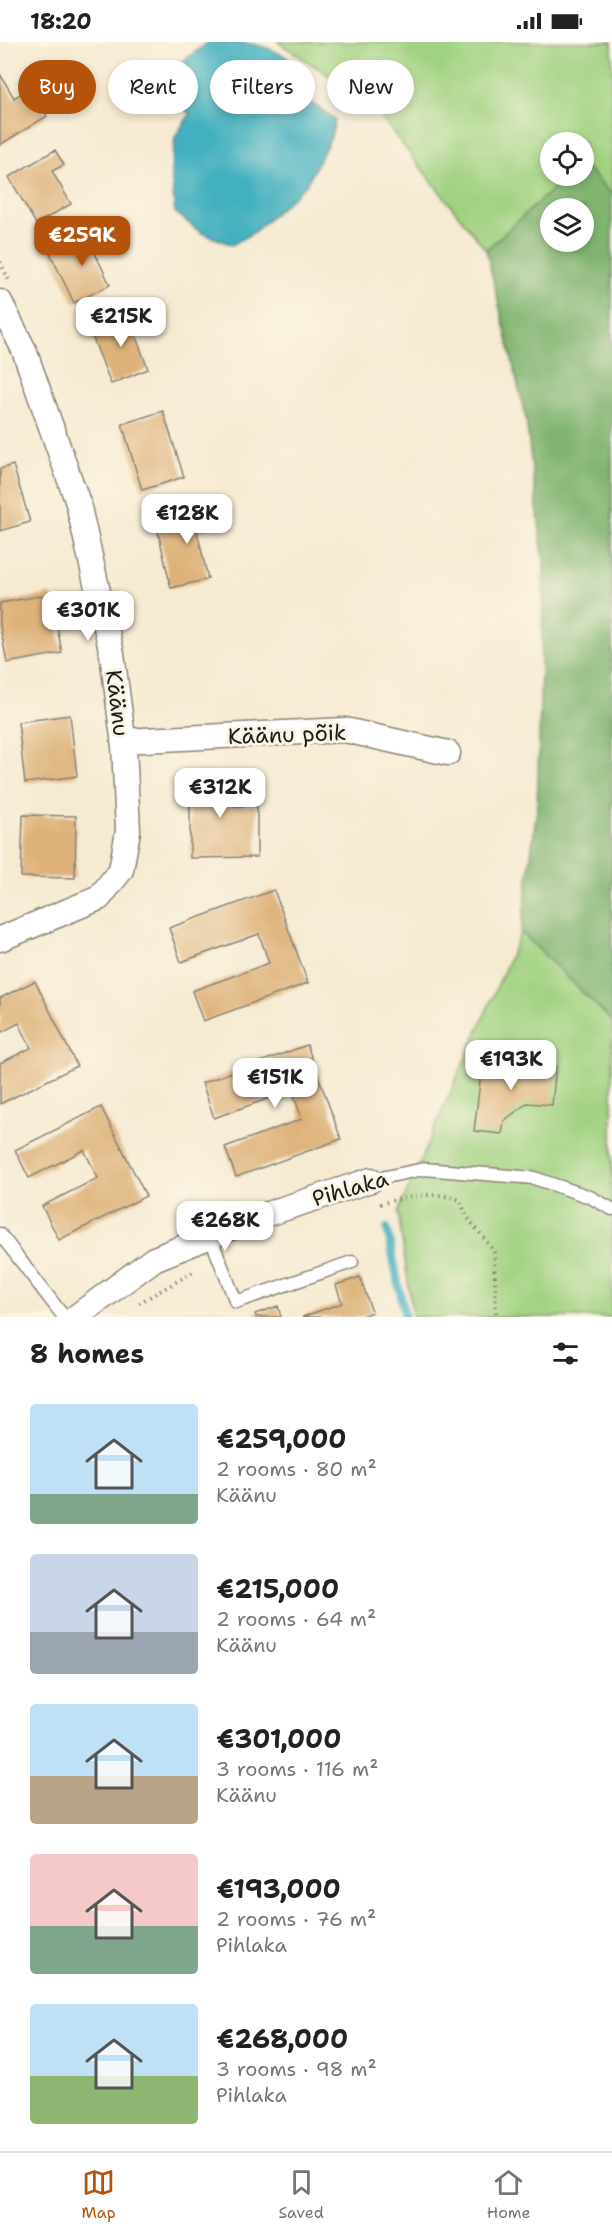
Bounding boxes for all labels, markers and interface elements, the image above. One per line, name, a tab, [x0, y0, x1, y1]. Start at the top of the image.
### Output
text: 18:20	[30, 7, 92, 36]
chip: Buy	[18, 60, 96, 114]
chip: Rent	[108, 60, 198, 114]
chip: Filters	[210, 60, 315, 114]
chip: New	[327, 60, 414, 114]
map controls	[540, 132, 594, 252]
button: locate	[540, 132, 594, 186]
button: layers	[540, 198, 594, 252]
pin: €259K	[40, 216, 124, 267]
text: €259K	[48, 222, 116, 248]
pin: €215K	[79, 297, 163, 348]
text: €215K	[90, 303, 152, 329]
pin: €128K	[145, 494, 229, 545]
text: €128K	[155, 500, 219, 526]
pin: €301K	[46, 591, 130, 642]
text: €301K	[56, 597, 120, 623]
street label: Käänu	[99, 668, 136, 738]
street label: Käänu põik	[227, 718, 347, 751]
pin: €312K	[178, 768, 262, 819]
text: €312K	[188, 774, 252, 800]
pin: €193K	[469, 1040, 553, 1091]
text: €193K	[479, 1046, 543, 1072]
pin: €151K	[233, 1058, 317, 1109]
text: €151K	[247, 1064, 303, 1090]
street label: Pihlaka	[309, 1164, 392, 1213]
pin: €268K	[183, 1201, 267, 1252]
text: €268K	[190, 1207, 260, 1233]
text: 8 homes	[30, 1336, 144, 1371]
icon: filters	[549, 1337, 582, 1370]
text: €259,000	[216, 1421, 347, 1456]
icon: home	[78, 1428, 150, 1500]
text: 2 rooms · 80 m²	[216, 1456, 377, 1482]
text: Käänu	[216, 1482, 277, 1508]
text: €215,000	[216, 1571, 339, 1606]
icon: home	[78, 1578, 150, 1650]
text: 2 rooms · 64 m²	[216, 1606, 376, 1632]
text: Käänu	[216, 1632, 277, 1658]
text: €301,000	[216, 1721, 341, 1756]
icon: home	[78, 1728, 150, 1800]
text: 3 rooms · 116 m²	[216, 1756, 378, 1782]
text: Käänu	[216, 1782, 277, 1808]
text: €193,000	[216, 1871, 341, 1906]
icon: home	[78, 1878, 150, 1950]
text: 2 rooms · 76 m²	[216, 1906, 376, 1932]
text: Pihlaka	[216, 1932, 287, 1958]
text: €268,000	[216, 2021, 348, 2056]
icon: home	[78, 2028, 150, 2100]
text: 3 rooms · 98 m²	[216, 2056, 377, 2082]
text: Pihlaka	[216, 2082, 287, 2108]
tab: Map	[81, 2166, 116, 2223]
tab: Saved	[278, 2166, 324, 2223]
tab: Home	[487, 2166, 531, 2223]

